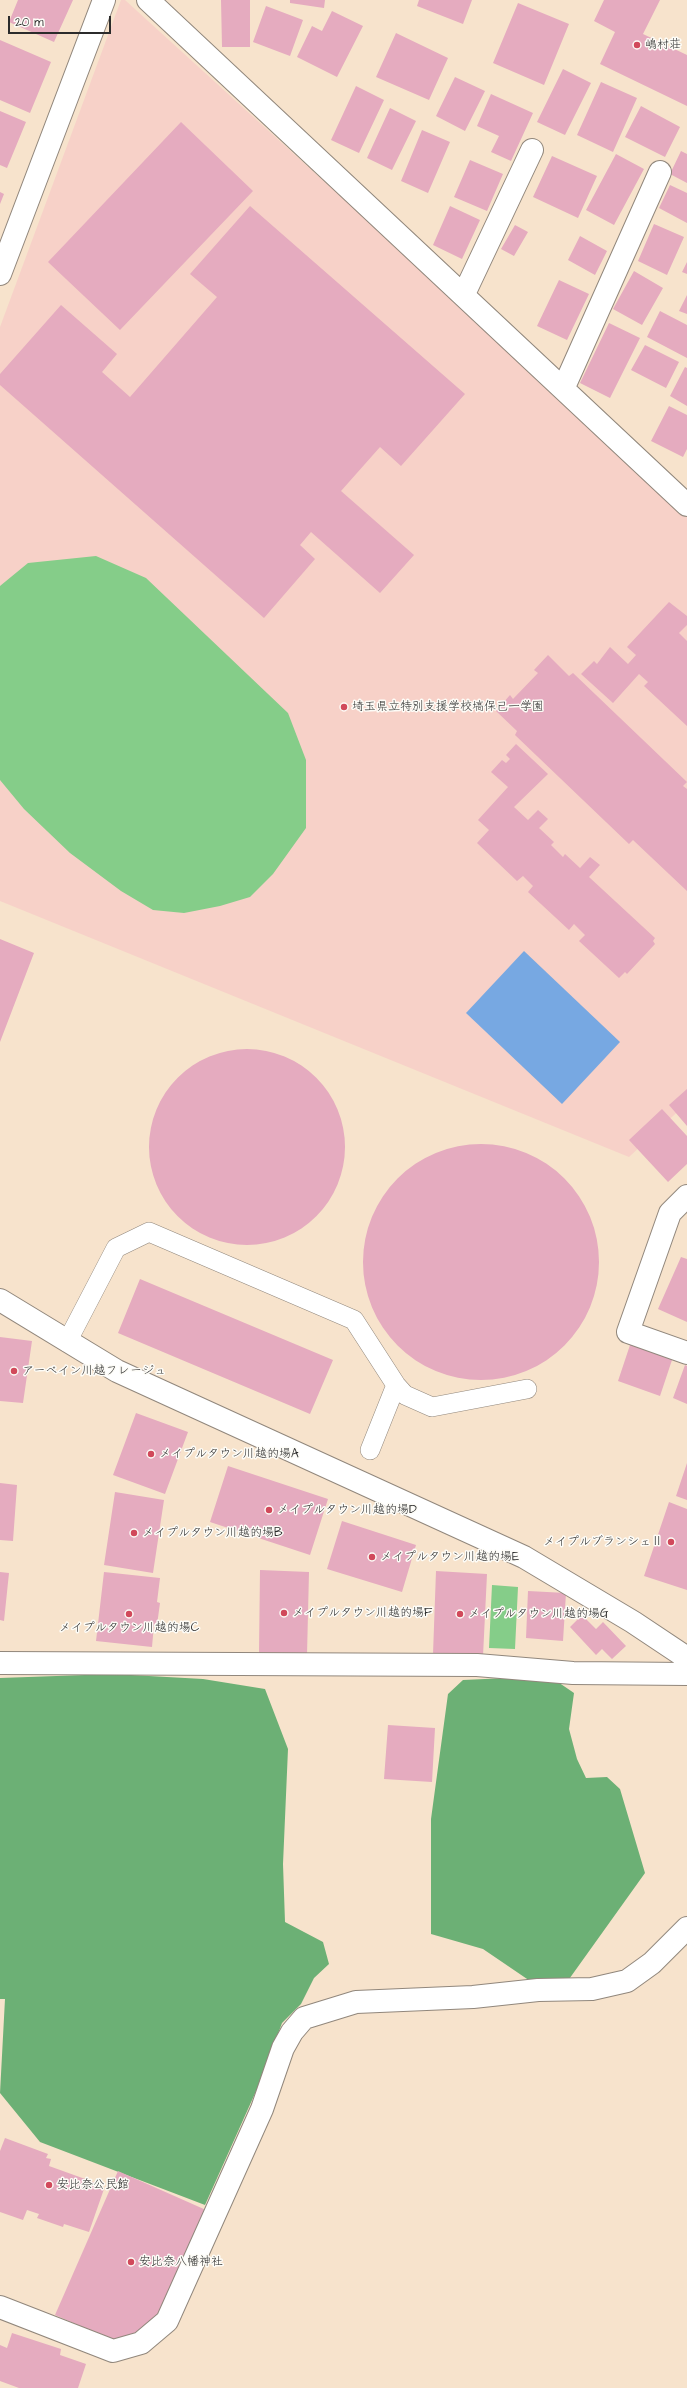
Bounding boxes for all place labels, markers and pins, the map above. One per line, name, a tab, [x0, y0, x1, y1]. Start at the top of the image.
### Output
place label: 嶋村荘	[645, 38, 681, 52]
marker: 嶋村荘	[632, 40, 642, 50]
place label: 埼玉県立特別支援学校塙保己一学園	[352, 700, 544, 714]
marker: 埼玉県立特別支援学校塙保己一学園	[339, 702, 349, 712]
place label: アーベイン川越フレージュ	[22, 1364, 166, 1378]
marker: アーベイン川越フレージュ	[9, 1366, 19, 1376]
place label: メイプルタウン川越的場A	[159, 1447, 299, 1461]
marker: メイプルタウン川越的場A	[146, 1449, 156, 1459]
place label: メイプルタウン川越的場D	[277, 1503, 417, 1517]
marker: メイプルタウン川越的場D	[264, 1505, 274, 1515]
place label: メイプルタウン川越的場B	[142, 1526, 283, 1540]
marker: メイプルタウン川越的場B	[129, 1528, 139, 1538]
place label: メイプルブランシェⅡ	[543, 1535, 663, 1549]
marker: メイプルブランシェⅡ	[666, 1537, 676, 1547]
place label: メイプルタウン川越的場E	[380, 1550, 519, 1564]
marker: メイプルタウン川越的場E	[367, 1552, 377, 1562]
place label: メイプルタウン川越的場F	[292, 1606, 432, 1620]
place label: メイプルタウン川越的場G	[468, 1607, 608, 1621]
marker: メイプルタウン川越的場F	[279, 1608, 289, 1618]
marker: メイプルタウン川越的場C	[124, 1609, 134, 1619]
marker: メイプルタウン川越的場G	[455, 1609, 465, 1619]
place label: メイプルタウン川越的場C	[59, 1621, 199, 1635]
place label: 安比奈公民館	[57, 2178, 129, 2192]
marker: 安比奈公民館	[44, 2180, 54, 2190]
place label: 安比奈八幡神社	[139, 2255, 223, 2269]
marker: 安比奈八幡神社	[126, 2257, 136, 2267]

